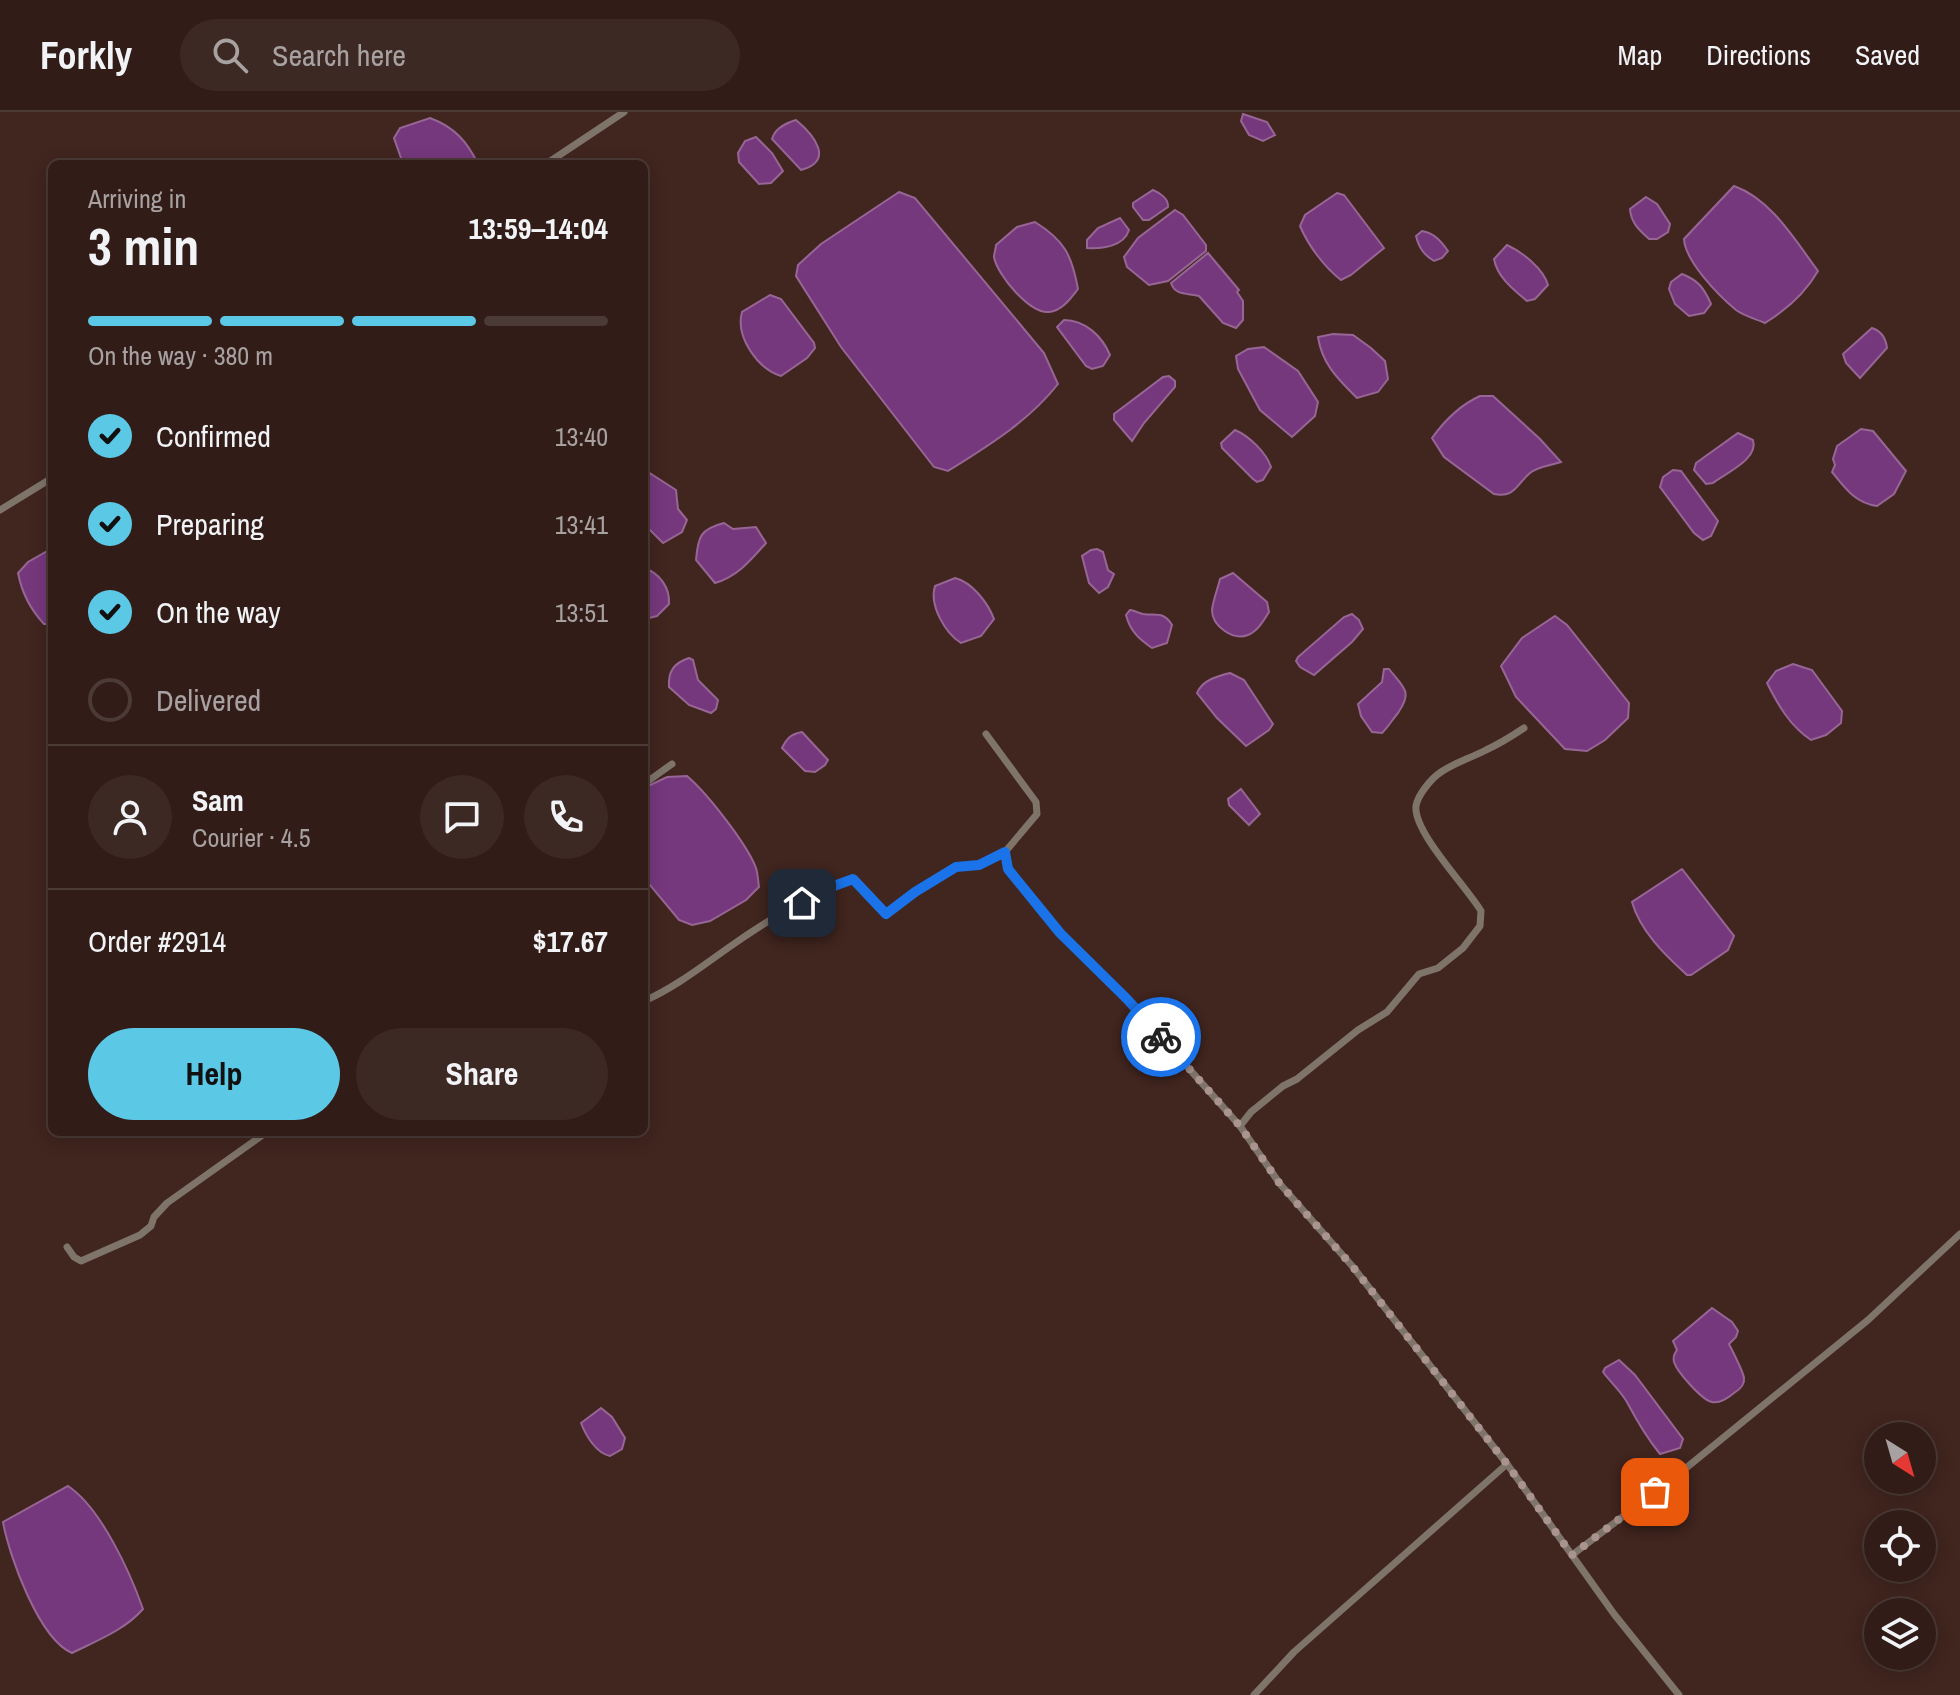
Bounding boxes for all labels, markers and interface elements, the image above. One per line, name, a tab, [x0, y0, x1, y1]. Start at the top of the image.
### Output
search box	[180, 19, 740, 91]
text: Forkly	[40, 30, 132, 81]
icon: search	[208, 33, 252, 77]
text: Search here	[272, 35, 406, 75]
text: Map	[1618, 36, 1662, 74]
text: Directions	[1706, 36, 1811, 74]
text: Saved	[1855, 36, 1920, 74]
text: Arriving in	[88, 181, 186, 216]
text: 13:59–14:04	[469, 208, 608, 248]
text: 3 min	[88, 211, 199, 281]
text: On the way · 380 m	[88, 338, 273, 373]
icon: check	[88, 414, 132, 458]
text: Confirmed	[156, 416, 271, 456]
text: 13:40	[555, 419, 608, 454]
icon: check	[88, 502, 132, 546]
text: Preparing	[156, 504, 264, 544]
text: 13:41	[555, 507, 608, 542]
icon: check	[88, 590, 132, 634]
text: On the way	[156, 592, 280, 632]
text: 13:51	[555, 595, 608, 630]
text: Delivered	[156, 680, 261, 720]
button: person	[88, 775, 172, 859]
button: chat	[420, 775, 504, 859]
button: phone	[524, 775, 608, 859]
text: Sam	[192, 780, 244, 820]
text: Courier · 4.5	[192, 820, 311, 855]
pin	[768, 869, 836, 937]
icon: home	[780, 881, 824, 925]
text: Order #2914	[88, 921, 226, 961]
text: $17.67	[533, 921, 608, 961]
courier	[1121, 997, 1201, 1077]
icon: bike	[1139, 1015, 1183, 1059]
button: Help	[88, 1028, 340, 1120]
button: Share	[356, 1028, 608, 1120]
north arrow	[1864, 1422, 1936, 1494]
map controls	[1864, 1422, 1936, 1670]
pin	[1621, 1458, 1689, 1526]
icon: bag	[1633, 1470, 1677, 1514]
button: locate	[1864, 1510, 1936, 1582]
button: layers	[1864, 1598, 1936, 1670]

